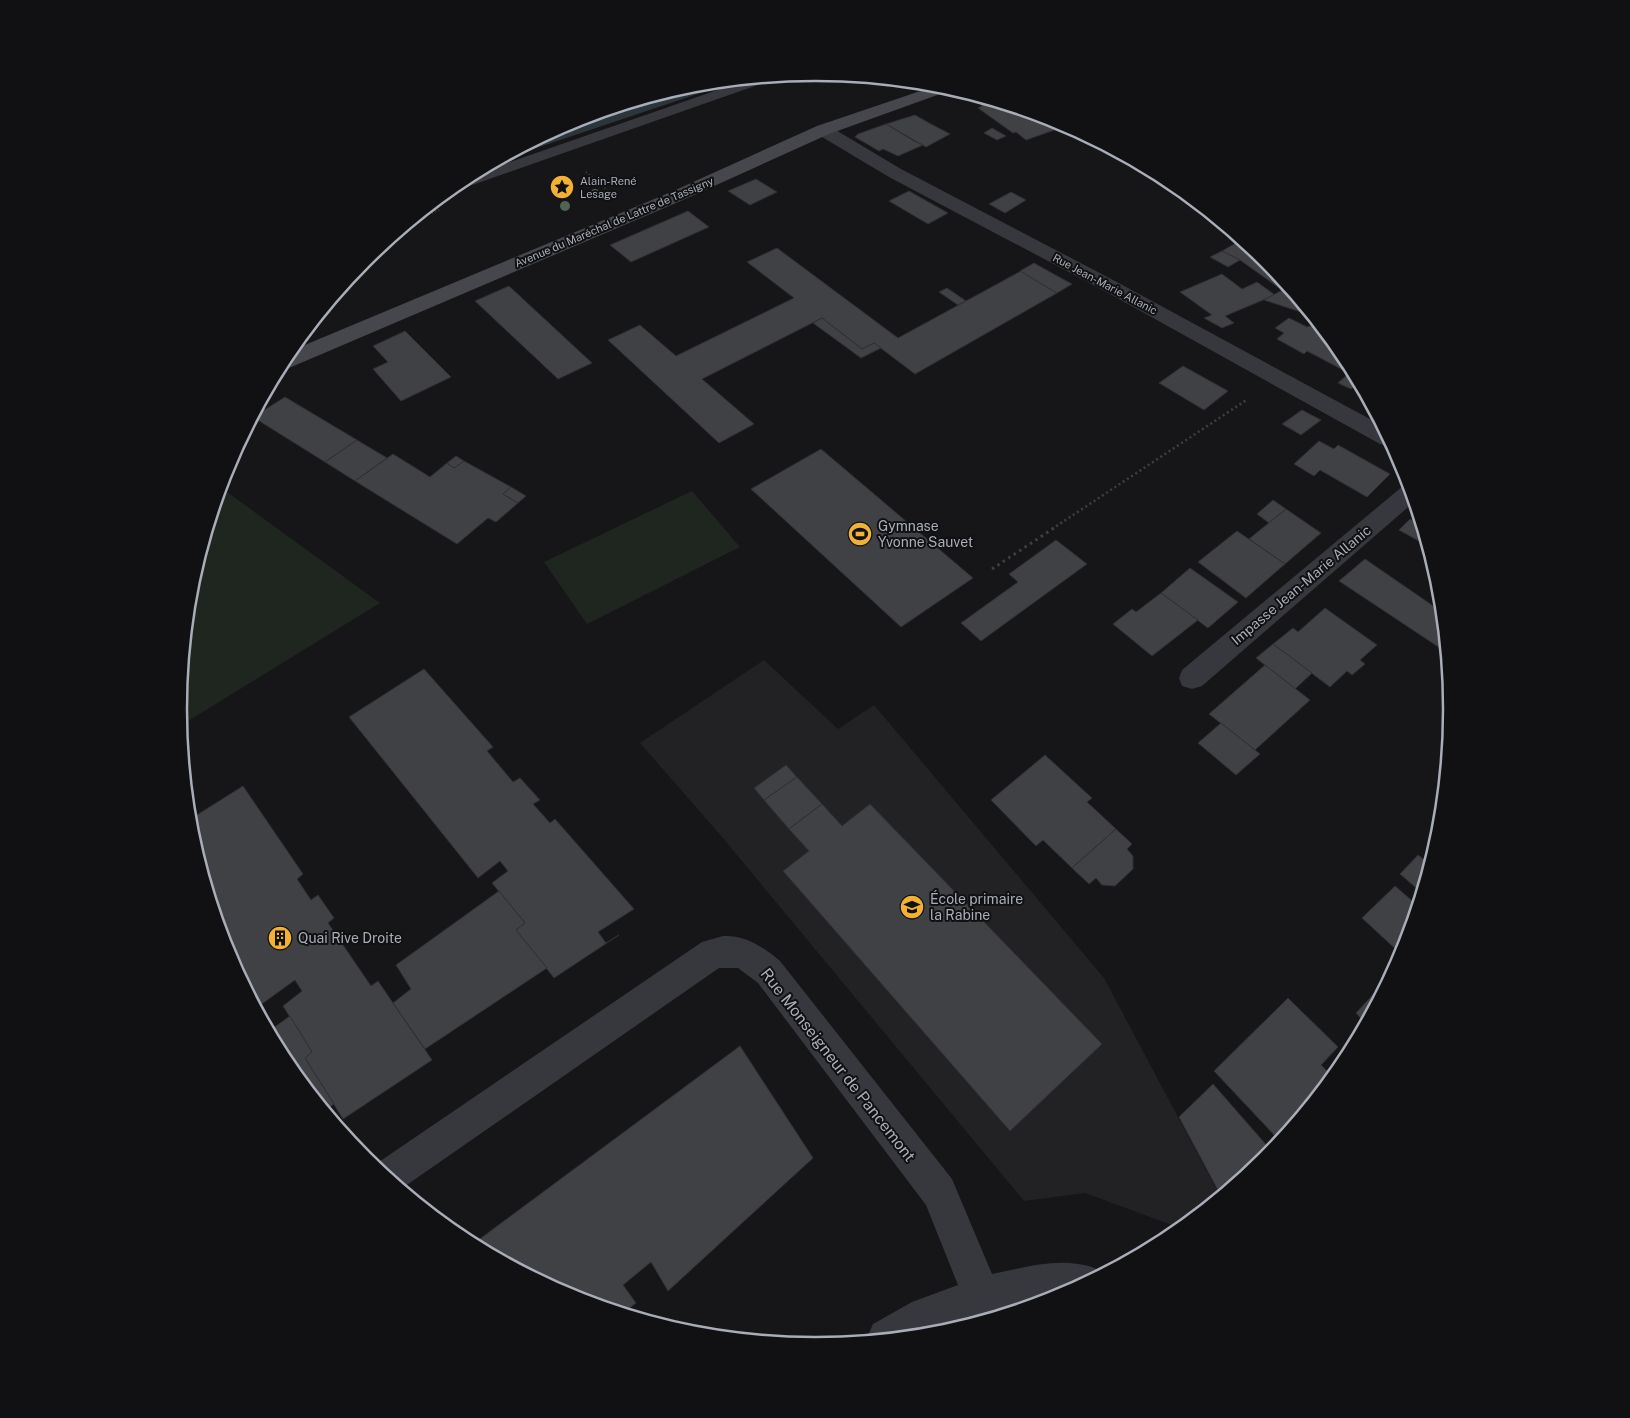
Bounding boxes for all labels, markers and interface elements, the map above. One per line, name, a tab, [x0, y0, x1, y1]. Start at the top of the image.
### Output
place icon: Alain-René Lesage	[549, 174, 575, 200]
street label: Avenue du Maréchal de Lattre de Tassigny	[513, 175, 715, 269]
place label: Alain-René Lesage	[580, 175, 637, 200]
street label: Rue Jean-Marie Allanic	[1051, 251, 1159, 317]
place label: Gymnase Yvonne Sauvet	[878, 518, 973, 550]
sports icon: Gymnase Yvonne Sauvet	[847, 521, 873, 547]
street label: Impasse Jean-Marie Allanic	[1228, 522, 1374, 648]
place label: École primaire la Rabine	[930, 890, 1023, 923]
school or university icon: École primaire la Rabine	[899, 894, 925, 920]
building icon: Quai Rive Droite	[267, 925, 293, 951]
place label: Quai Rive Droite	[298, 930, 402, 946]
street label: Rue Monseigneur de Pancemont	[757, 965, 919, 1165]

